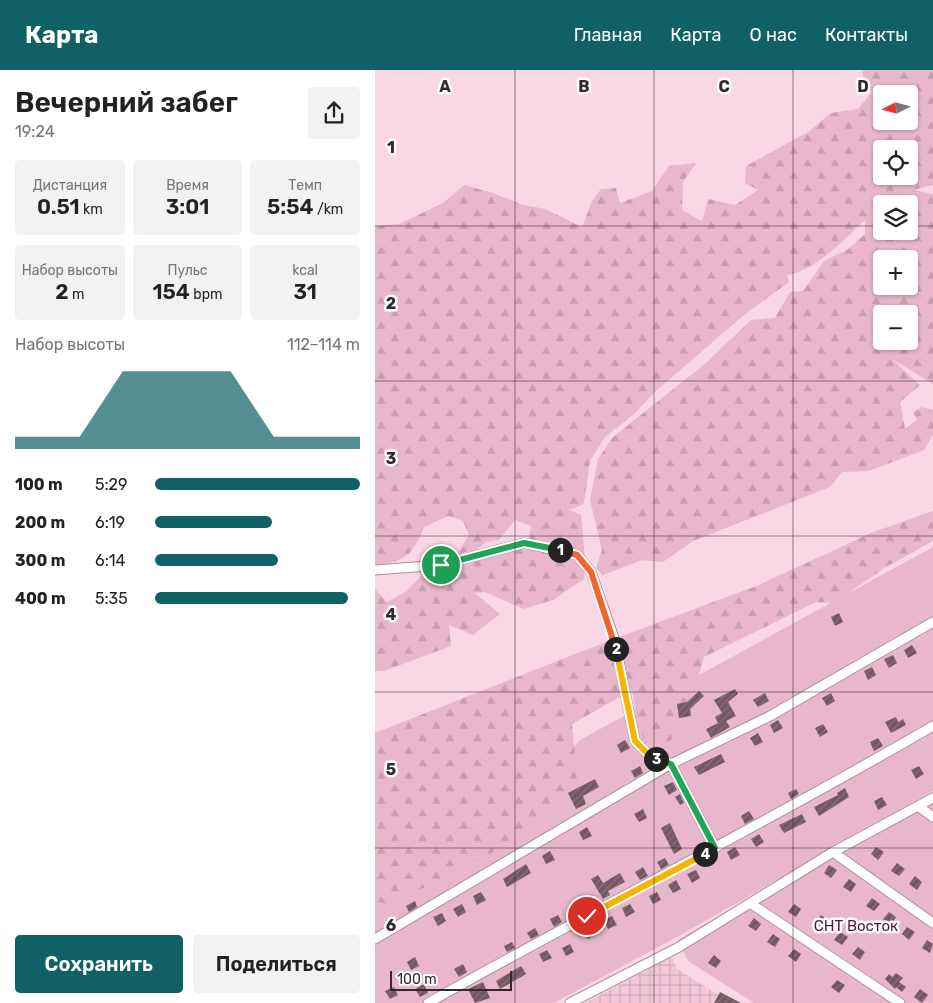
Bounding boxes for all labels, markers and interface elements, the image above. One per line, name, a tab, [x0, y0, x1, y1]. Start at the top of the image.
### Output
text: Карта	[25, 21, 98, 49]
text: Главная	[574, 24, 642, 46]
text: Карта	[670, 24, 722, 46]
text: О нас	[750, 24, 797, 46]
text: Контакты	[825, 24, 908, 46]
text: A	[439, 77, 451, 96]
text: B	[578, 77, 590, 96]
text: C	[718, 77, 730, 96]
text: D	[857, 77, 869, 96]
north arrow	[873, 85, 917, 130]
map controls	[873, 85, 918, 350]
text: Вечерний забег	[15, 86, 238, 119]
button: share	[308, 87, 360, 139]
text: 19:24	[15, 122, 55, 141]
text: 1	[387, 138, 395, 157]
button: locate	[873, 140, 918, 185]
text: Дистанция	[33, 177, 107, 194]
text: Время	[166, 177, 209, 194]
text: Темп	[288, 177, 322, 194]
text: 0.51	[37, 194, 80, 219]
text: 3:01	[166, 194, 209, 219]
text: 5:54	[267, 194, 313, 219]
button: layers	[873, 195, 918, 240]
text: km	[80, 201, 103, 218]
text: /km	[313, 201, 343, 218]
button: +	[873, 250, 918, 295]
text: Набор высоты	[22, 262, 118, 279]
text: Пульс	[167, 262, 208, 279]
text: kcal	[292, 262, 318, 279]
text: 2	[55, 279, 69, 304]
text: 154	[153, 279, 190, 304]
text: 31	[294, 279, 317, 304]
text: m	[69, 286, 84, 303]
text: bpm	[190, 286, 222, 303]
text: 2	[386, 294, 396, 313]
button: −	[873, 305, 918, 350]
text: Набор высоты	[15, 335, 125, 354]
text: 112–114 m	[287, 335, 360, 354]
text: 3	[386, 449, 396, 468]
text: 100 m	[15, 475, 63, 494]
text: 5:29	[95, 475, 127, 494]
text: 200 m	[15, 513, 65, 532]
text: 6:19	[95, 513, 125, 532]
pin: 1	[547, 538, 573, 562]
text: 1	[557, 542, 564, 559]
pin	[420, 544, 462, 586]
text: 300 m	[15, 551, 65, 570]
text: 6:14	[95, 551, 126, 570]
icon: arrive	[427, 551, 455, 579]
text: 400 m	[15, 589, 66, 608]
text: 5:35	[95, 589, 128, 608]
text: 4	[386, 605, 397, 624]
pin: 2	[603, 636, 629, 662]
text: 2	[612, 641, 621, 658]
pin: 3	[643, 746, 669, 772]
text: 3	[652, 751, 661, 768]
text: 5	[386, 760, 396, 779]
pin: 4	[693, 842, 717, 866]
text: 4	[701, 846, 710, 863]
pin	[566, 895, 608, 937]
icon: check	[573, 902, 601, 930]
text: 6	[386, 916, 396, 935]
park label: СНТ Восток	[814, 917, 898, 935]
button: Сохранить	[15, 935, 183, 993]
button: Поделиться	[193, 935, 360, 993]
scale bar	[390, 968, 513, 991]
text: 100 m	[397, 971, 437, 988]

